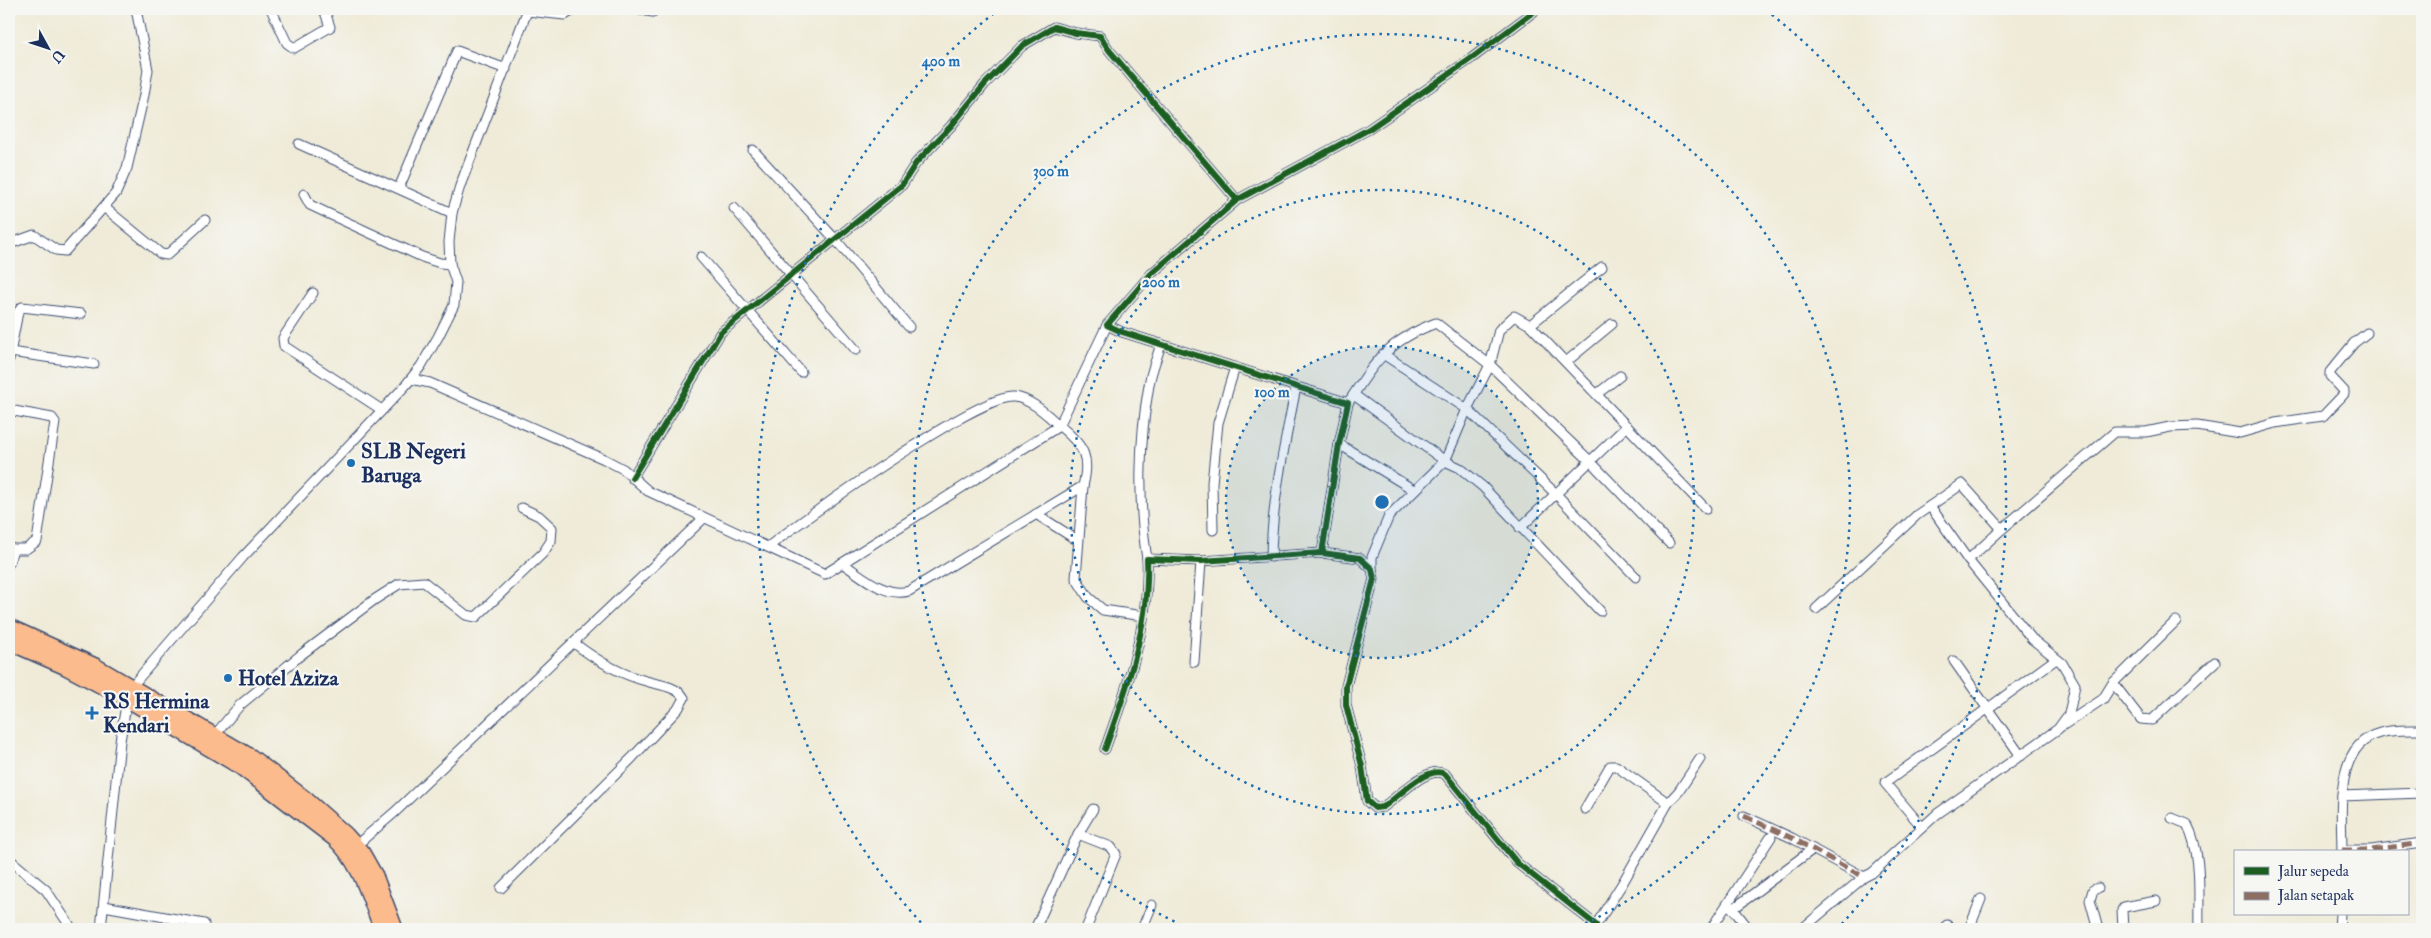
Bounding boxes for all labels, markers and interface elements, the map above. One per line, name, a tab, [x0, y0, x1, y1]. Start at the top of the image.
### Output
north arrow	[22, 22, 72, 72]
text: U	[47, 46, 68, 66]
text: 400 m	[921, 52, 960, 71]
text: 300 m	[1033, 162, 1069, 181]
text: 200 m	[1142, 273, 1180, 292]
text: 100 m	[1254, 383, 1290, 402]
place label: SLB Negeri Baruga	[361, 438, 466, 489]
marker: SLB Negeri Baruga	[345, 457, 357, 469]
centre of rings	[1373, 493, 1391, 511]
place label: Hotel Aziza	[238, 665, 340, 692]
marker: Hotel Aziza	[222, 672, 234, 684]
place label: RS Hermina Kendari	[103, 688, 210, 739]
marker: RS Hermina Kendari	[85, 706, 99, 720]
legend	[2234, 850, 2408, 916]
text: Jalur sepeda	[2277, 862, 2350, 882]
text: Jalan setapak	[2277, 886, 2354, 906]

